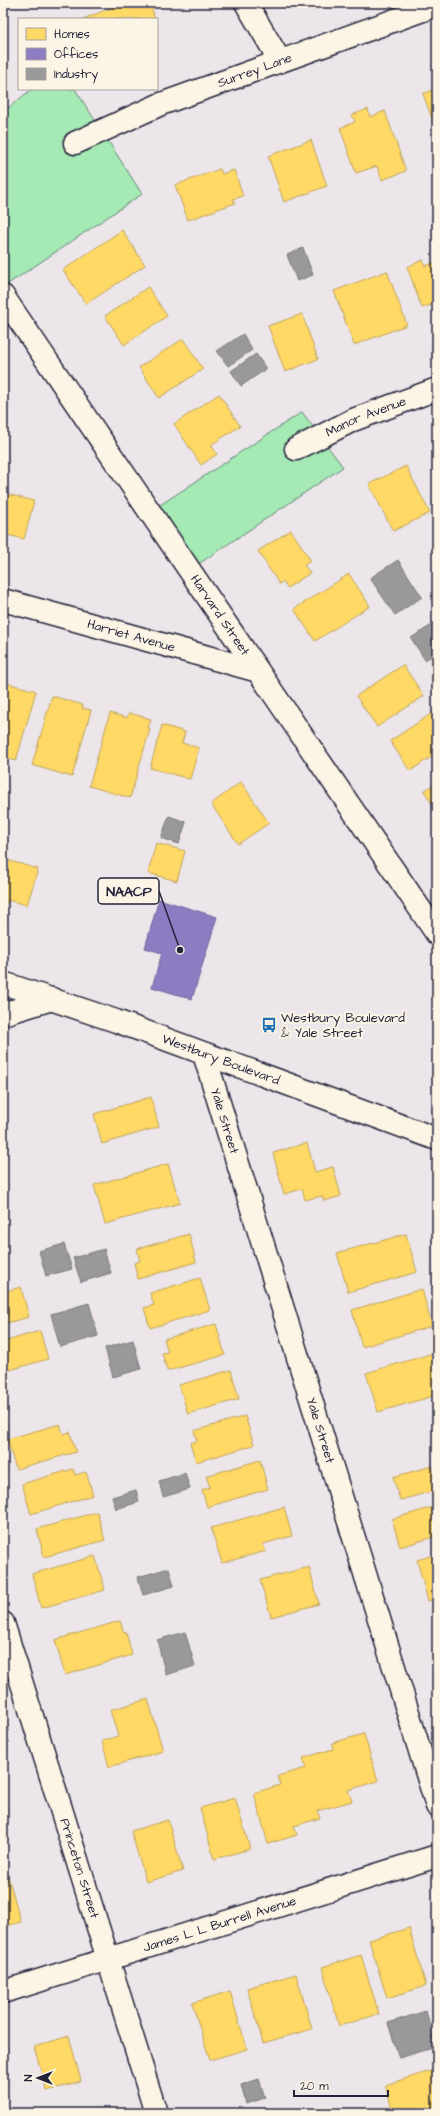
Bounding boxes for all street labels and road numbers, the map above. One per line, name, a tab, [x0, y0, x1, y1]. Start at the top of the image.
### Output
street label: Surrey Lane	[215, 49, 294, 92]
street label: Manor Avenue	[322, 392, 409, 442]
street label: Harvard Street	[186, 571, 254, 660]
street label: Harriet Avenue	[85, 615, 177, 657]
street label: Westbury Boulevard	[160, 1030, 283, 1090]
street label: Yale Street	[206, 1086, 244, 1157]
street label: Yale Street	[302, 1395, 339, 1466]
street label: Princeton Street	[56, 1816, 104, 1921]
street label: James L L Burrell Avenue	[141, 1892, 299, 1957]

